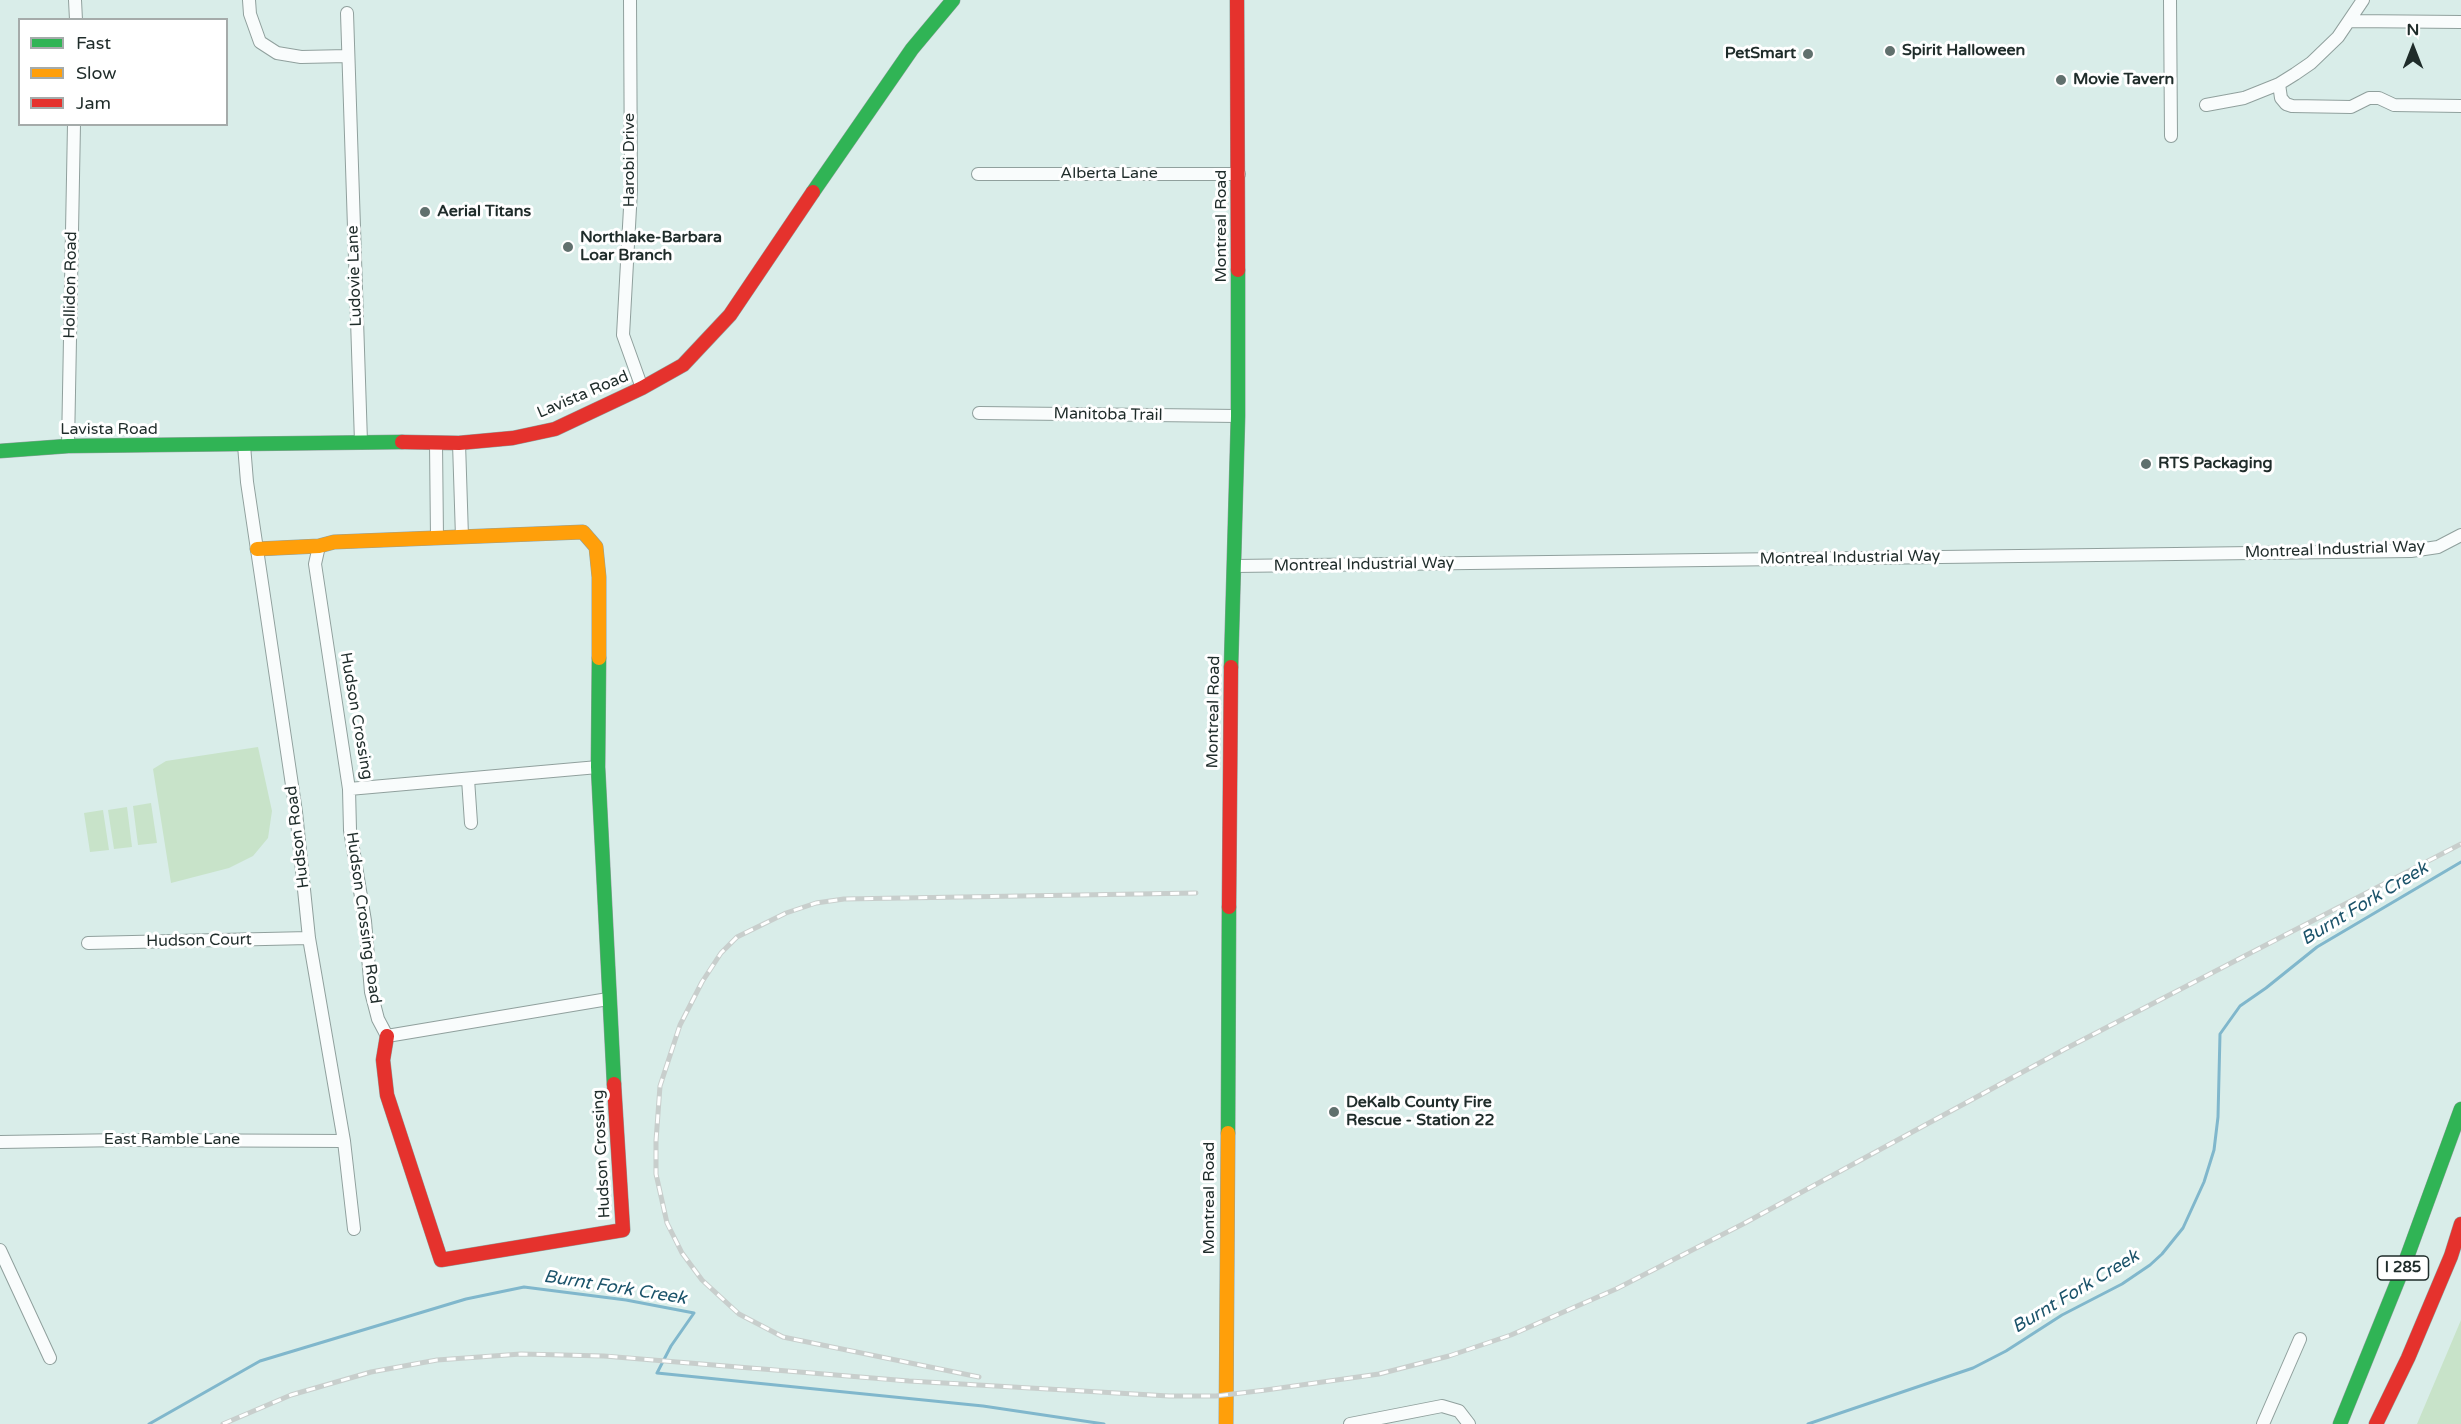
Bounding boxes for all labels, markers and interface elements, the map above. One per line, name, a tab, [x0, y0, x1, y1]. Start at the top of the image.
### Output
legend	[18, 18, 228, 126]
north arrow	[2383, 18, 2443, 78]
text: N	[2407, 20, 2419, 40]
text: Fast	[76, 32, 111, 54]
place label: Spirit Halloween	[1902, 41, 2025, 61]
place label: PetSmart	[1725, 44, 1796, 64]
marker: Spirit Halloween	[1883, 44, 1897, 58]
marker: PetSmart	[1801, 47, 1815, 61]
text: Slow	[76, 62, 117, 84]
place label: Movie Tavern	[2073, 70, 2174, 90]
marker: Movie Tavern	[2054, 73, 2068, 87]
text: Jam	[76, 92, 111, 114]
street label: Harobi Drive	[620, 113, 640, 207]
street label: Alberta Lane	[1060, 164, 1158, 184]
street label: Montreal Road	[1212, 170, 1232, 282]
place label: Aerial Titans	[437, 202, 531, 222]
marker: Aerial Titans	[418, 205, 432, 219]
street label: Ludovie Lane	[344, 225, 366, 327]
place label: Northlake-Barbara Loar Branch	[580, 228, 722, 266]
street label: Hollidon Road	[60, 231, 82, 339]
marker: Northlake-Barbara Loar Branch	[561, 240, 575, 254]
street label: Lavista Road	[534, 367, 632, 423]
street label: Manitoba Trail	[1053, 404, 1163, 426]
street label: Lavista Road	[60, 420, 158, 440]
place label: RTS Packaging	[2158, 454, 2272, 474]
marker: RTS Packaging	[2139, 457, 2153, 471]
street label: Montreal Industrial Way	[2244, 537, 2426, 563]
street label: Montreal Industrial Way	[1760, 547, 1940, 569]
street label: Montreal Industrial Way	[1274, 554, 1454, 576]
street label: Hudson Crossing	[335, 651, 377, 781]
street label: Montreal Road	[1203, 655, 1225, 769]
street label: Hudson Road	[282, 785, 314, 889]
street label: Hudson Crossing Road	[341, 831, 385, 1005]
water label: Burnt Fork Creek	[2298, 858, 2432, 950]
street label: Hudson Court	[146, 930, 252, 952]
street label: Hudson Crossing	[589, 1089, 615, 1219]
place label: DeKalb County Fire Rescue - Station 22	[1346, 1093, 1495, 1131]
marker: DeKalb County Fire Rescue - Station 22	[1327, 1105, 1341, 1119]
street label: East Ramble Lane	[104, 1130, 240, 1150]
street label: Montreal Road	[1200, 1142, 1220, 1254]
water label: Burnt Fork Creek	[2009, 1246, 2143, 1338]
road number: I 285	[2378, 1256, 2428, 1280]
water label: Burnt Fork Creek	[542, 1266, 688, 1310]

